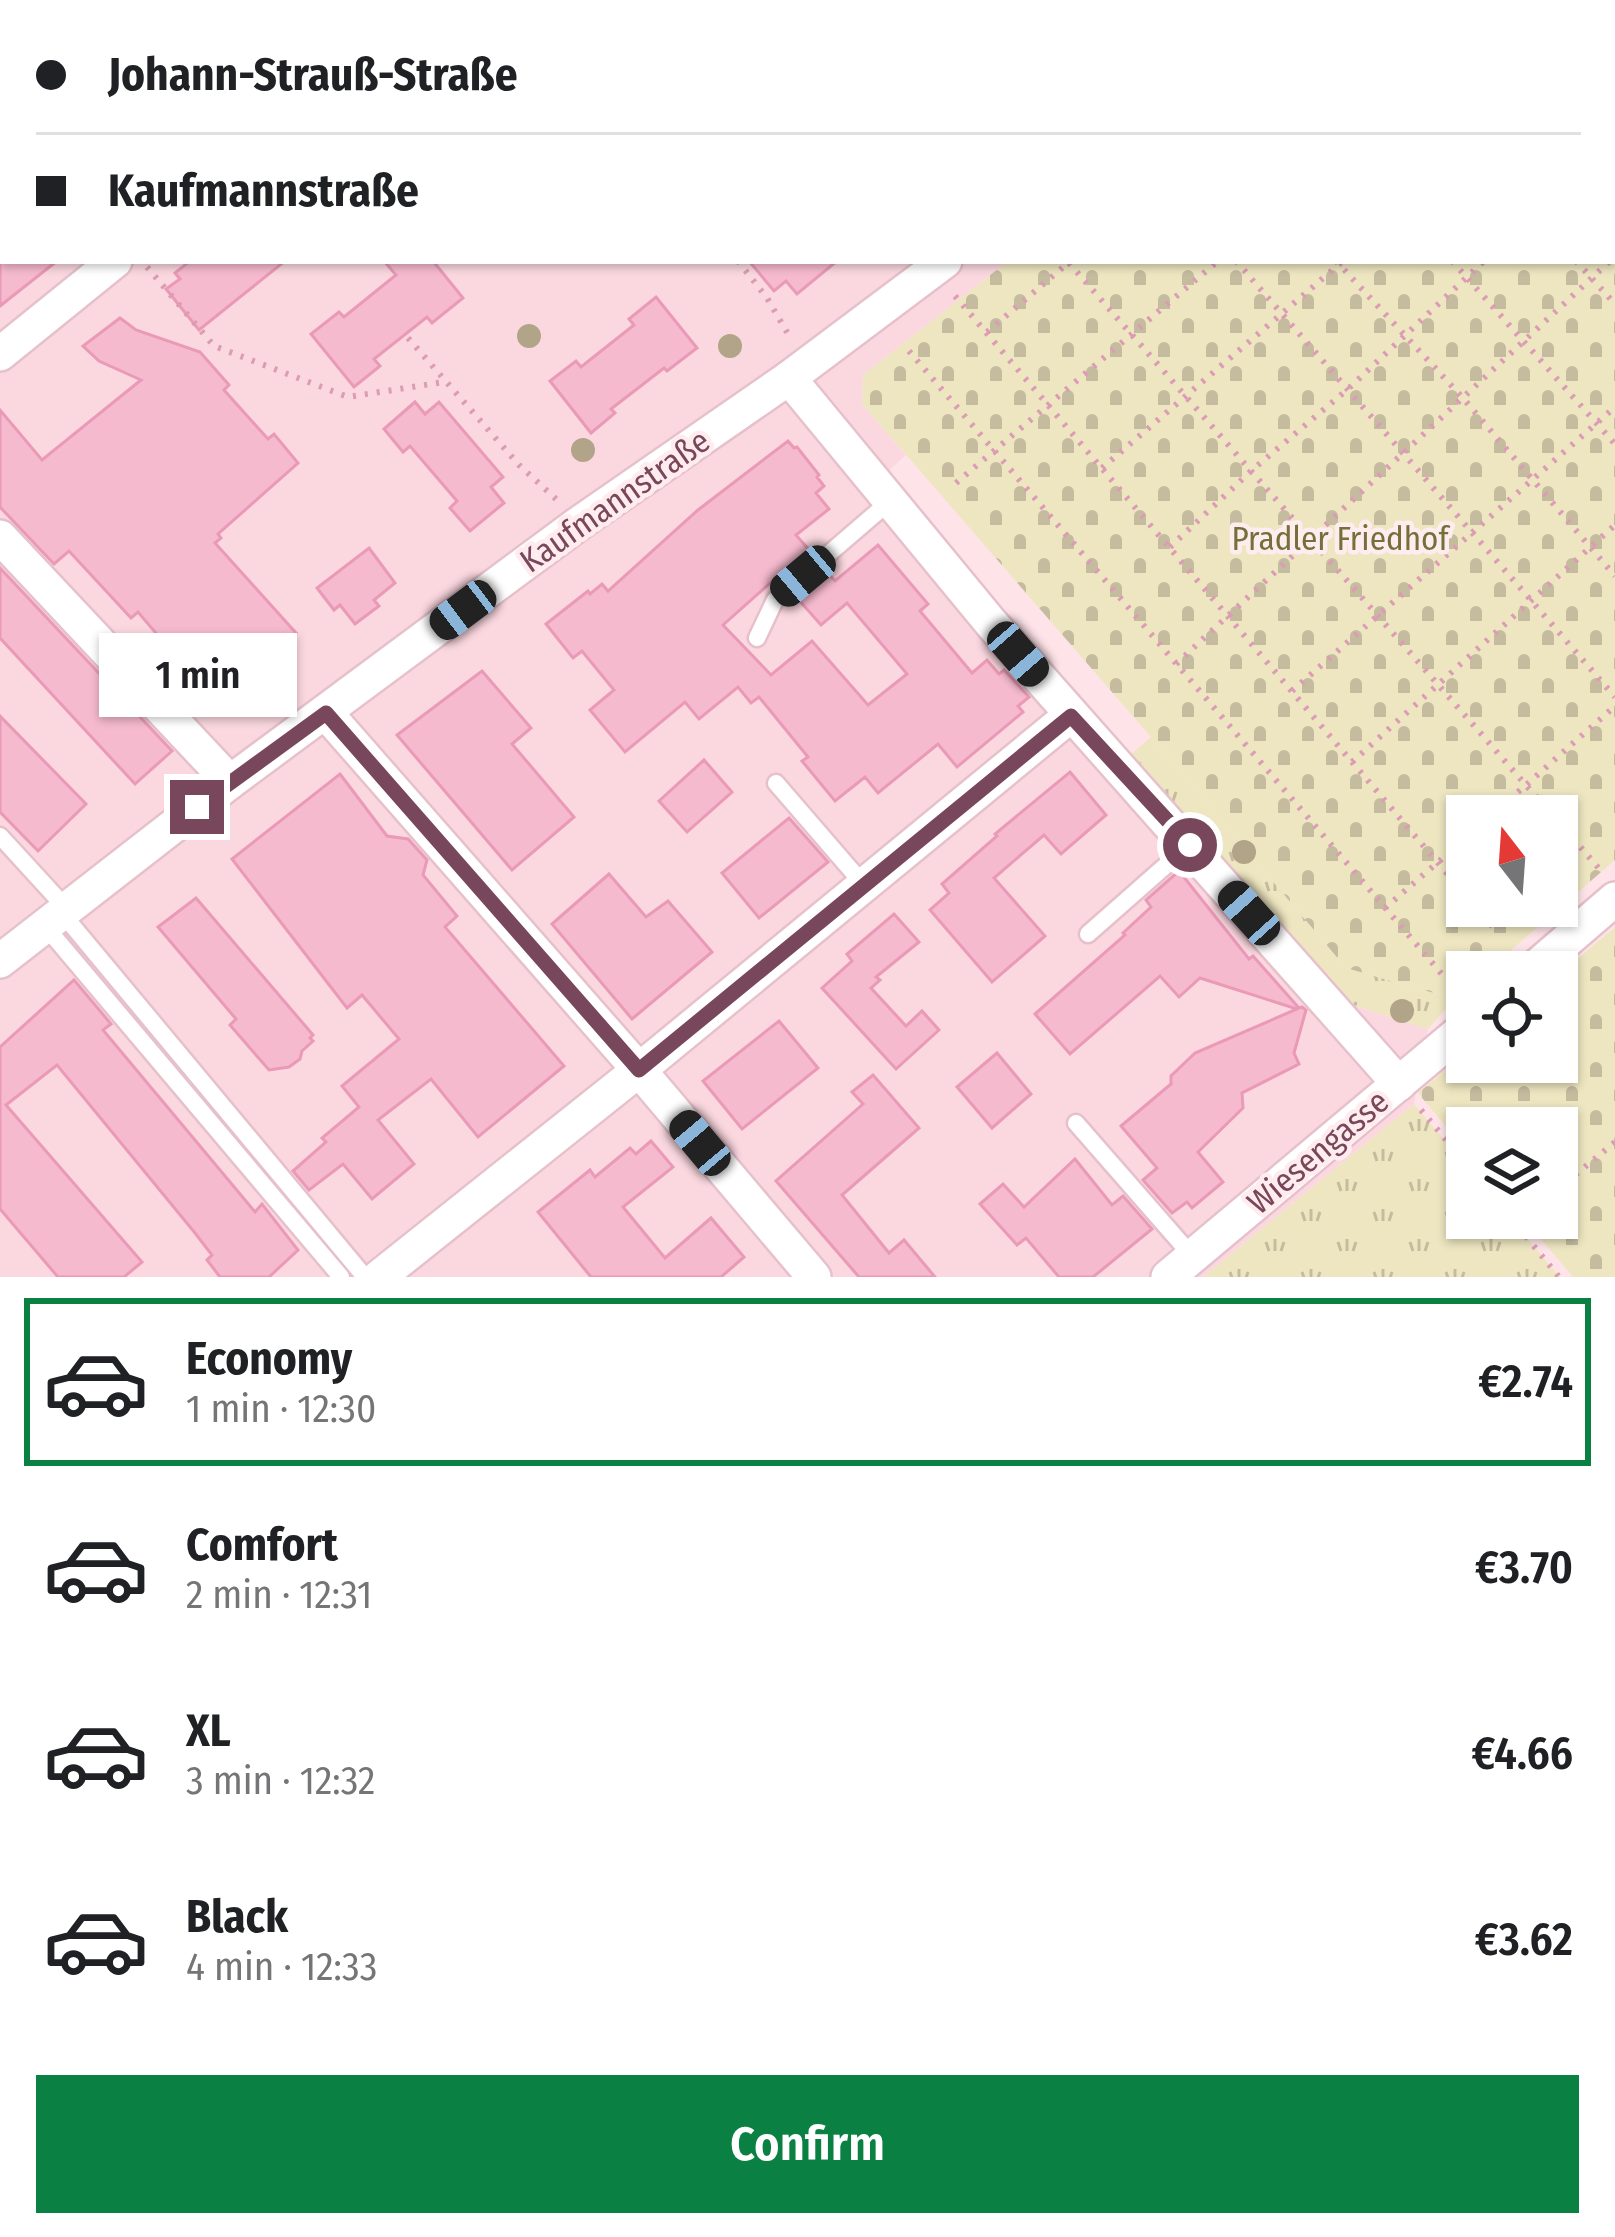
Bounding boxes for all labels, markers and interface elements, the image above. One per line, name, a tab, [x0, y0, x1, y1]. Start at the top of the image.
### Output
text: Johann-Strauß-Straße	[108, 48, 517, 102]
text: Kaufmannstraße	[108, 164, 419, 218]
street label: Kaufmannstraße	[512, 421, 718, 581]
park label: Pradler Friedhof	[1231, 519, 1450, 559]
car	[764, 539, 842, 613]
car	[423, 574, 503, 646]
car	[981, 615, 1055, 693]
callout: 1 min	[98, 633, 296, 717]
text: 1 min	[156, 652, 240, 698]
route end	[170, 780, 224, 834]
north arrow	[1446, 795, 1578, 927]
map controls	[1446, 795, 1578, 1239]
route start	[1163, 818, 1217, 872]
car	[1212, 874, 1286, 952]
button: locate	[1446, 951, 1578, 1083]
street label: Wiesengasse	[1239, 1081, 1397, 1223]
car	[663, 1104, 737, 1182]
button: layers	[1446, 1107, 1578, 1239]
icon: car	[42, 1328, 150, 1436]
text: Economy	[186, 1332, 352, 1386]
text: €2.74	[1478, 1355, 1573, 1409]
text: 1 min · 12:30	[186, 1386, 376, 1432]
icon: car	[42, 1514, 150, 1622]
text: Comfort	[186, 1518, 338, 1572]
text: €3.70	[1475, 1541, 1573, 1595]
text: 2 min · 12:31	[186, 1572, 372, 1618]
icon: car	[42, 1700, 150, 1808]
text: XL	[186, 1704, 231, 1758]
text: €4.66	[1472, 1727, 1573, 1781]
text: 3 min · 12:32	[186, 1758, 375, 1804]
icon: car	[42, 1886, 150, 1994]
text: Black	[186, 1890, 288, 1944]
text: €3.62	[1475, 1913, 1573, 1967]
text: 4 min · 12:33	[186, 1944, 377, 1990]
button: Confirm	[36, 2075, 1579, 2213]

